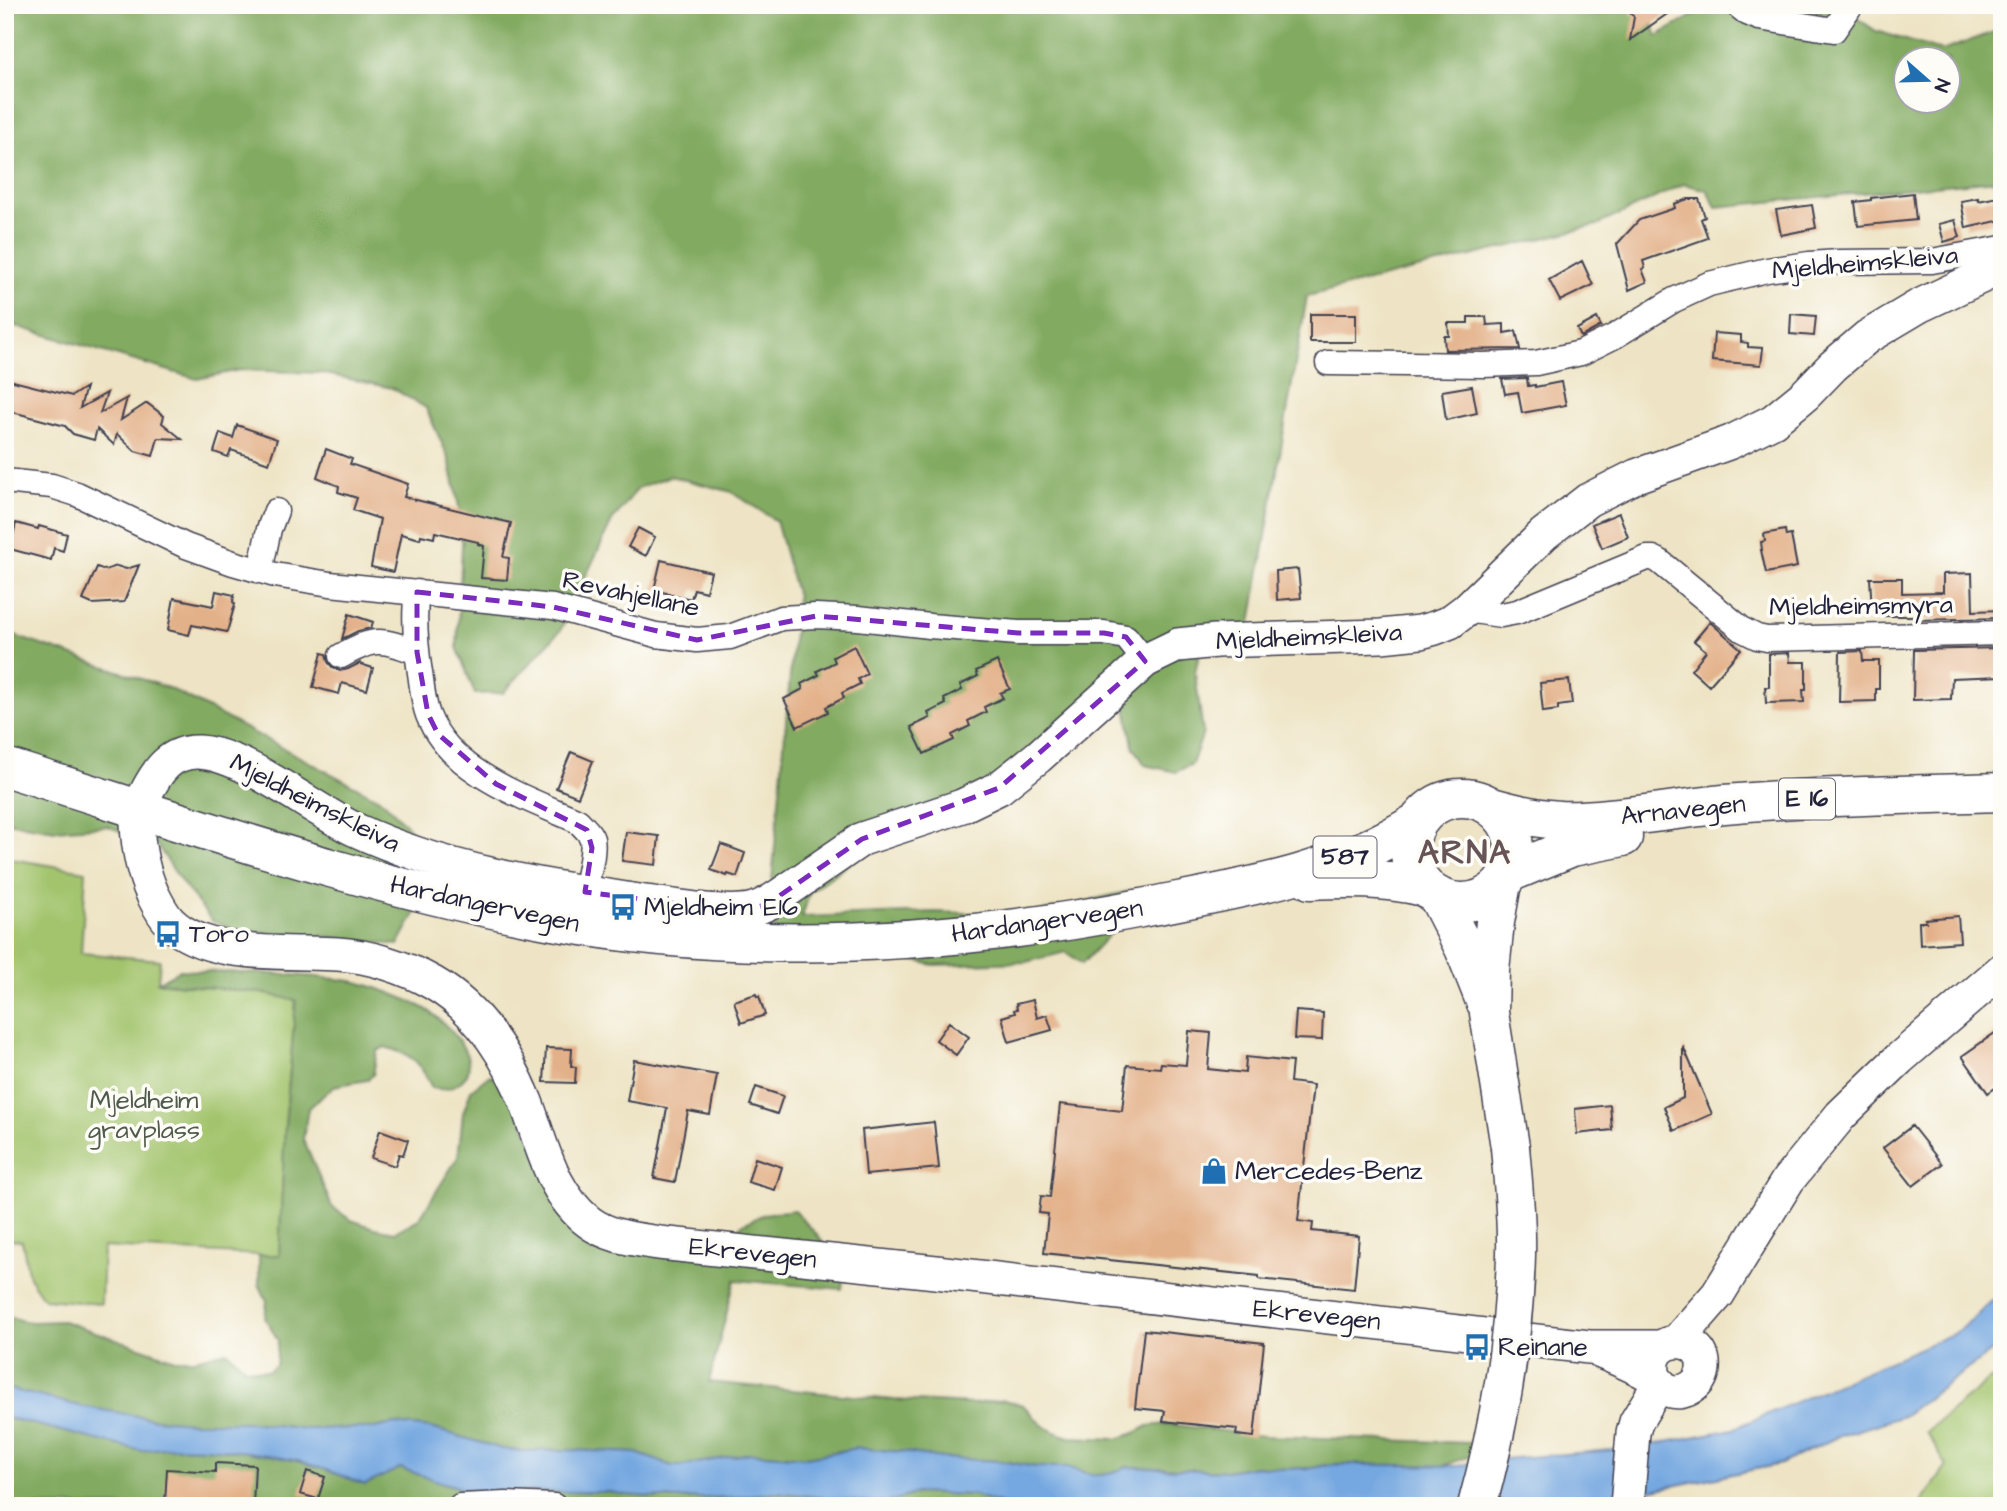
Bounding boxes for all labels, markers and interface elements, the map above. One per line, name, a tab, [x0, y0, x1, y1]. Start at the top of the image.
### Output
north arrow	[1892, 46, 1962, 116]
text: N	[1927, 75, 1956, 96]
street label: Mjeldheimskleiva	[1771, 237, 1959, 289]
street label: Revahjellane	[559, 562, 703, 626]
street label: Mjeldheimsmyra	[1769, 586, 1953, 628]
street label: Mjeldheimskleiva	[1215, 614, 1403, 660]
street label: Mjeldheimskleiva	[224, 745, 406, 861]
road number: E 16	[1779, 778, 1835, 820]
street label: Arnavegen	[1619, 786, 1747, 836]
district label: ARNA	[1418, 830, 1512, 876]
road number: 587	[1314, 836, 1376, 878]
street label: Hardangervegen	[387, 866, 583, 944]
place label: Mjeldheim E16	[644, 889, 798, 925]
street label: Hardangervegen	[949, 890, 1145, 954]
bus stop icon: Mjeldheim E16	[608, 892, 638, 922]
place label: Toro	[189, 916, 249, 952]
bus stop icon: Toro	[153, 919, 183, 949]
park label: Mjeldheim gravplass	[88, 1082, 200, 1150]
place label: Mercedes-Benz	[1235, 1153, 1423, 1189]
shop icon: Mercedes-Benz	[1199, 1156, 1229, 1186]
street label: Ekrevegen	[687, 1228, 818, 1280]
street label: Ekrevegen	[1251, 1290, 1382, 1342]
place label: Reinane	[1498, 1329, 1588, 1365]
bus stop icon: Reinane	[1462, 1332, 1492, 1362]

